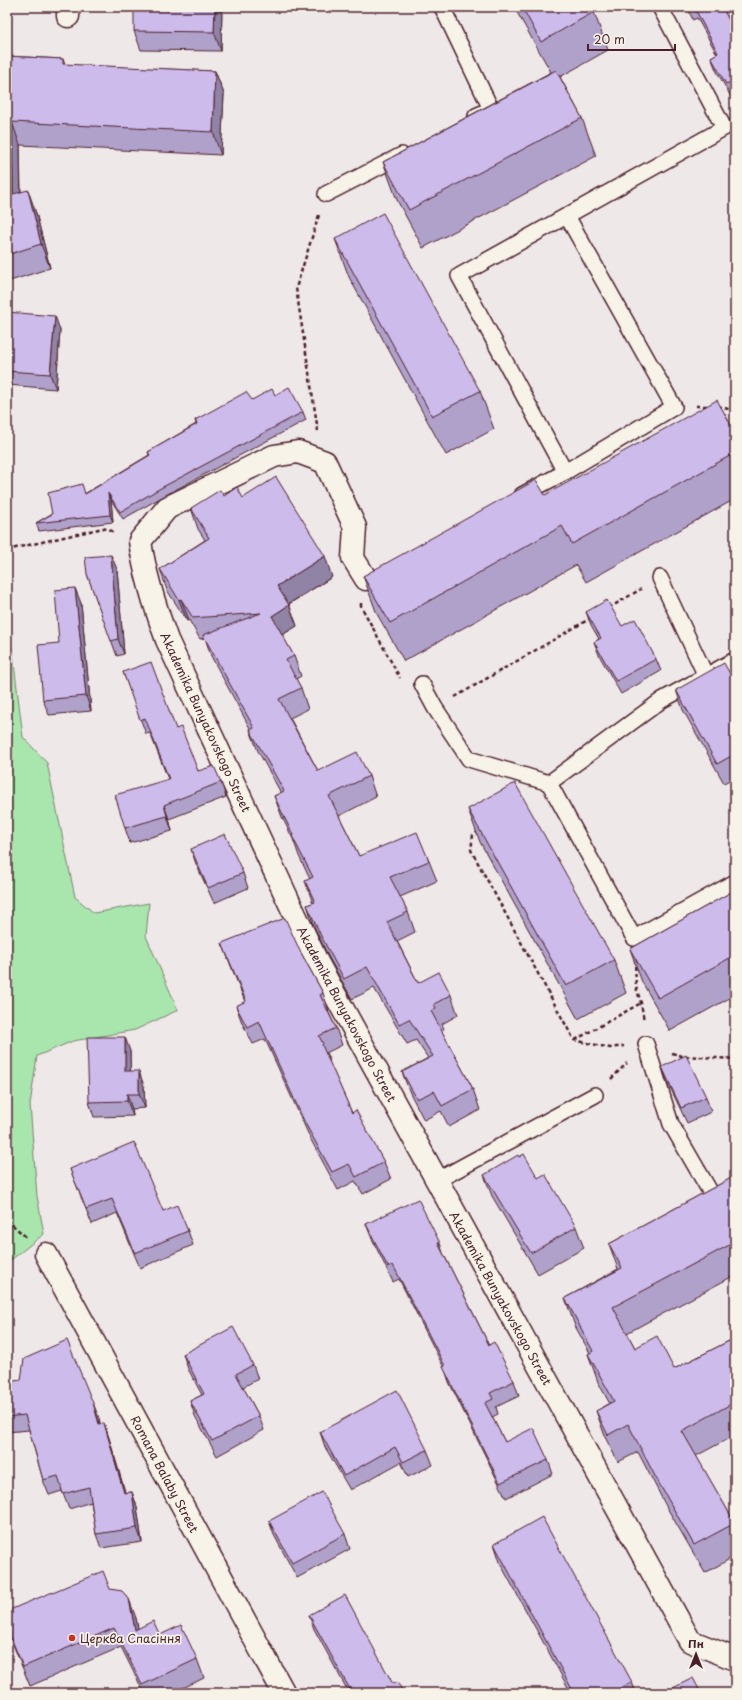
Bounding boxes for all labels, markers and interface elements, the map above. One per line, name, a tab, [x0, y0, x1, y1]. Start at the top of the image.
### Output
scale bar	[588, 26, 675, 52]
text: 20 m	[594, 30, 625, 48]
street label: Akademika Bunyakovskogo Street	[156, 629, 256, 815]
street label: Akademika Bunyakovskogo Street	[293, 923, 401, 1105]
street label: Akademika Bunyakovskogo Street	[445, 1208, 557, 1388]
street label: Romana Balaby Street	[126, 1412, 204, 1536]
place label: Церква Спасіння	[80, 1629, 181, 1647]
marker: Церква Спасіння	[67, 1633, 77, 1643]
north arrow	[676, 1634, 716, 1674]
text: Пн	[688, 1635, 704, 1652]

